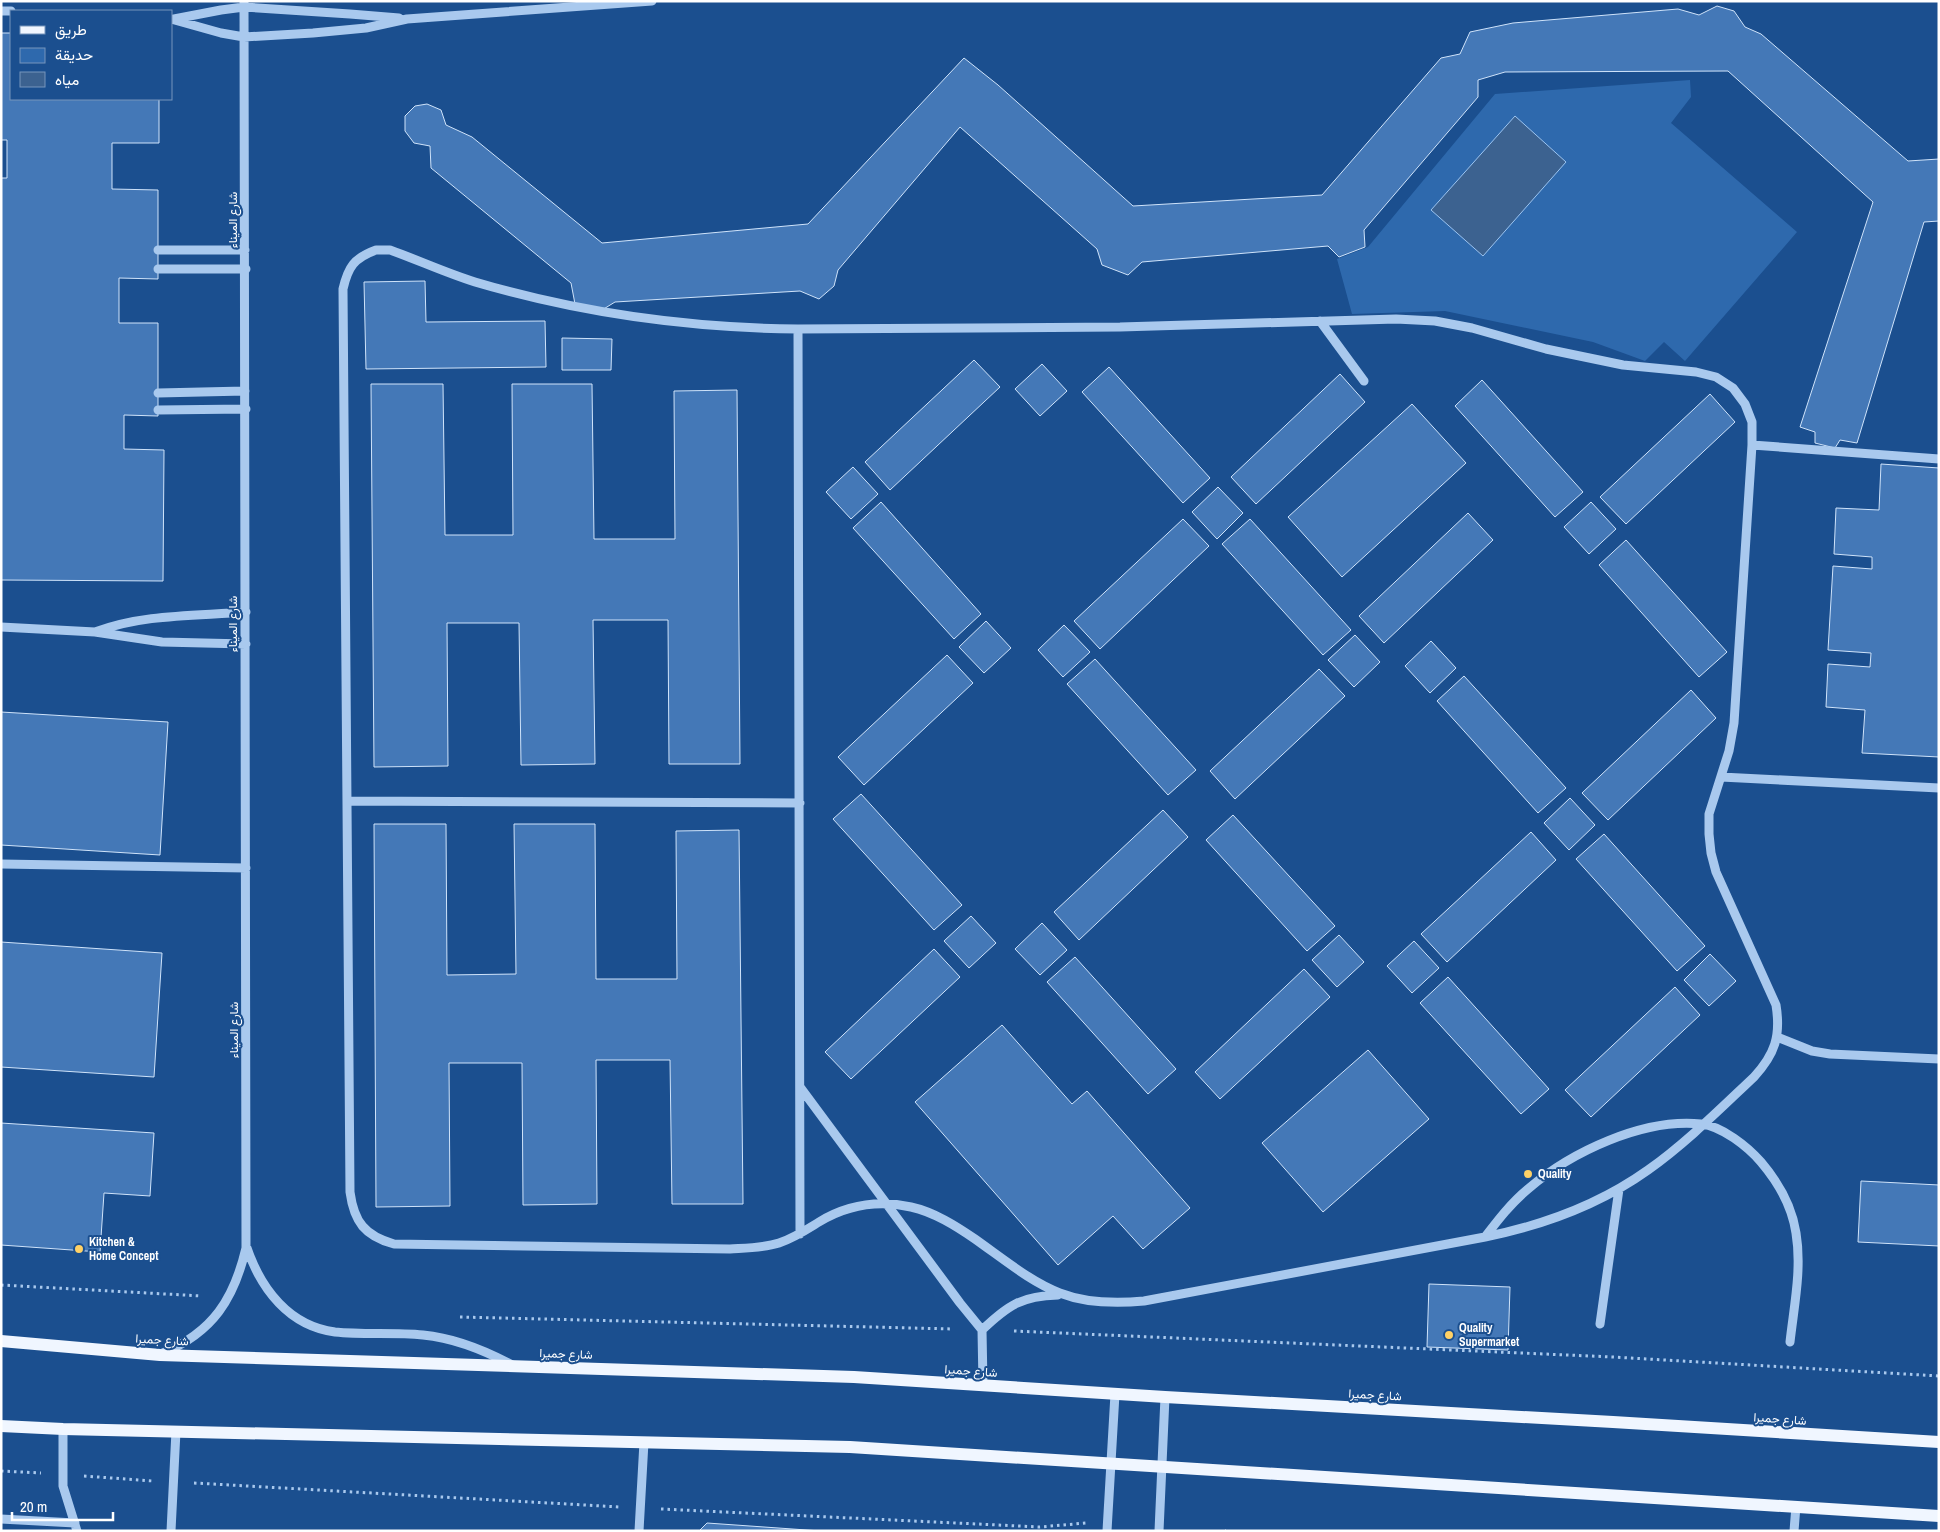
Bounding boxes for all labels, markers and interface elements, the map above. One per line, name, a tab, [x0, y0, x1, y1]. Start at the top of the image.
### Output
legend	[10, 10, 172, 100]
text: طريق	[55, 19, 87, 40]
text: حديقة	[55, 44, 93, 65]
text: مياه	[55, 69, 79, 90]
street label: شارع الميناء	[225, 192, 242, 248]
street label: شارع الميناء	[225, 596, 242, 652]
street label: شارع الميناء	[226, 1002, 243, 1058]
place label: Quality	[1538, 1166, 1572, 1182]
marker: Quality	[1522, 1168, 1534, 1180]
place label: Kitchen & Home Concept	[89, 1234, 159, 1264]
marker: Kitchen & Home Concept	[73, 1243, 85, 1255]
place label: Quality Supermarket	[1459, 1320, 1520, 1350]
marker: Quality Supermarket	[1443, 1329, 1455, 1341]
street label: شارع جميرا	[135, 1331, 189, 1350]
street label: شارع جميرا	[539, 1345, 593, 1364]
street label: شارع جميرا	[944, 1361, 998, 1382]
street label: شارع جميرا	[1348, 1386, 1402, 1405]
street label: شارع جميرا	[1753, 1409, 1807, 1430]
scale bar	[12, 1490, 114, 1522]
text: 20 m	[20, 1496, 47, 1517]

